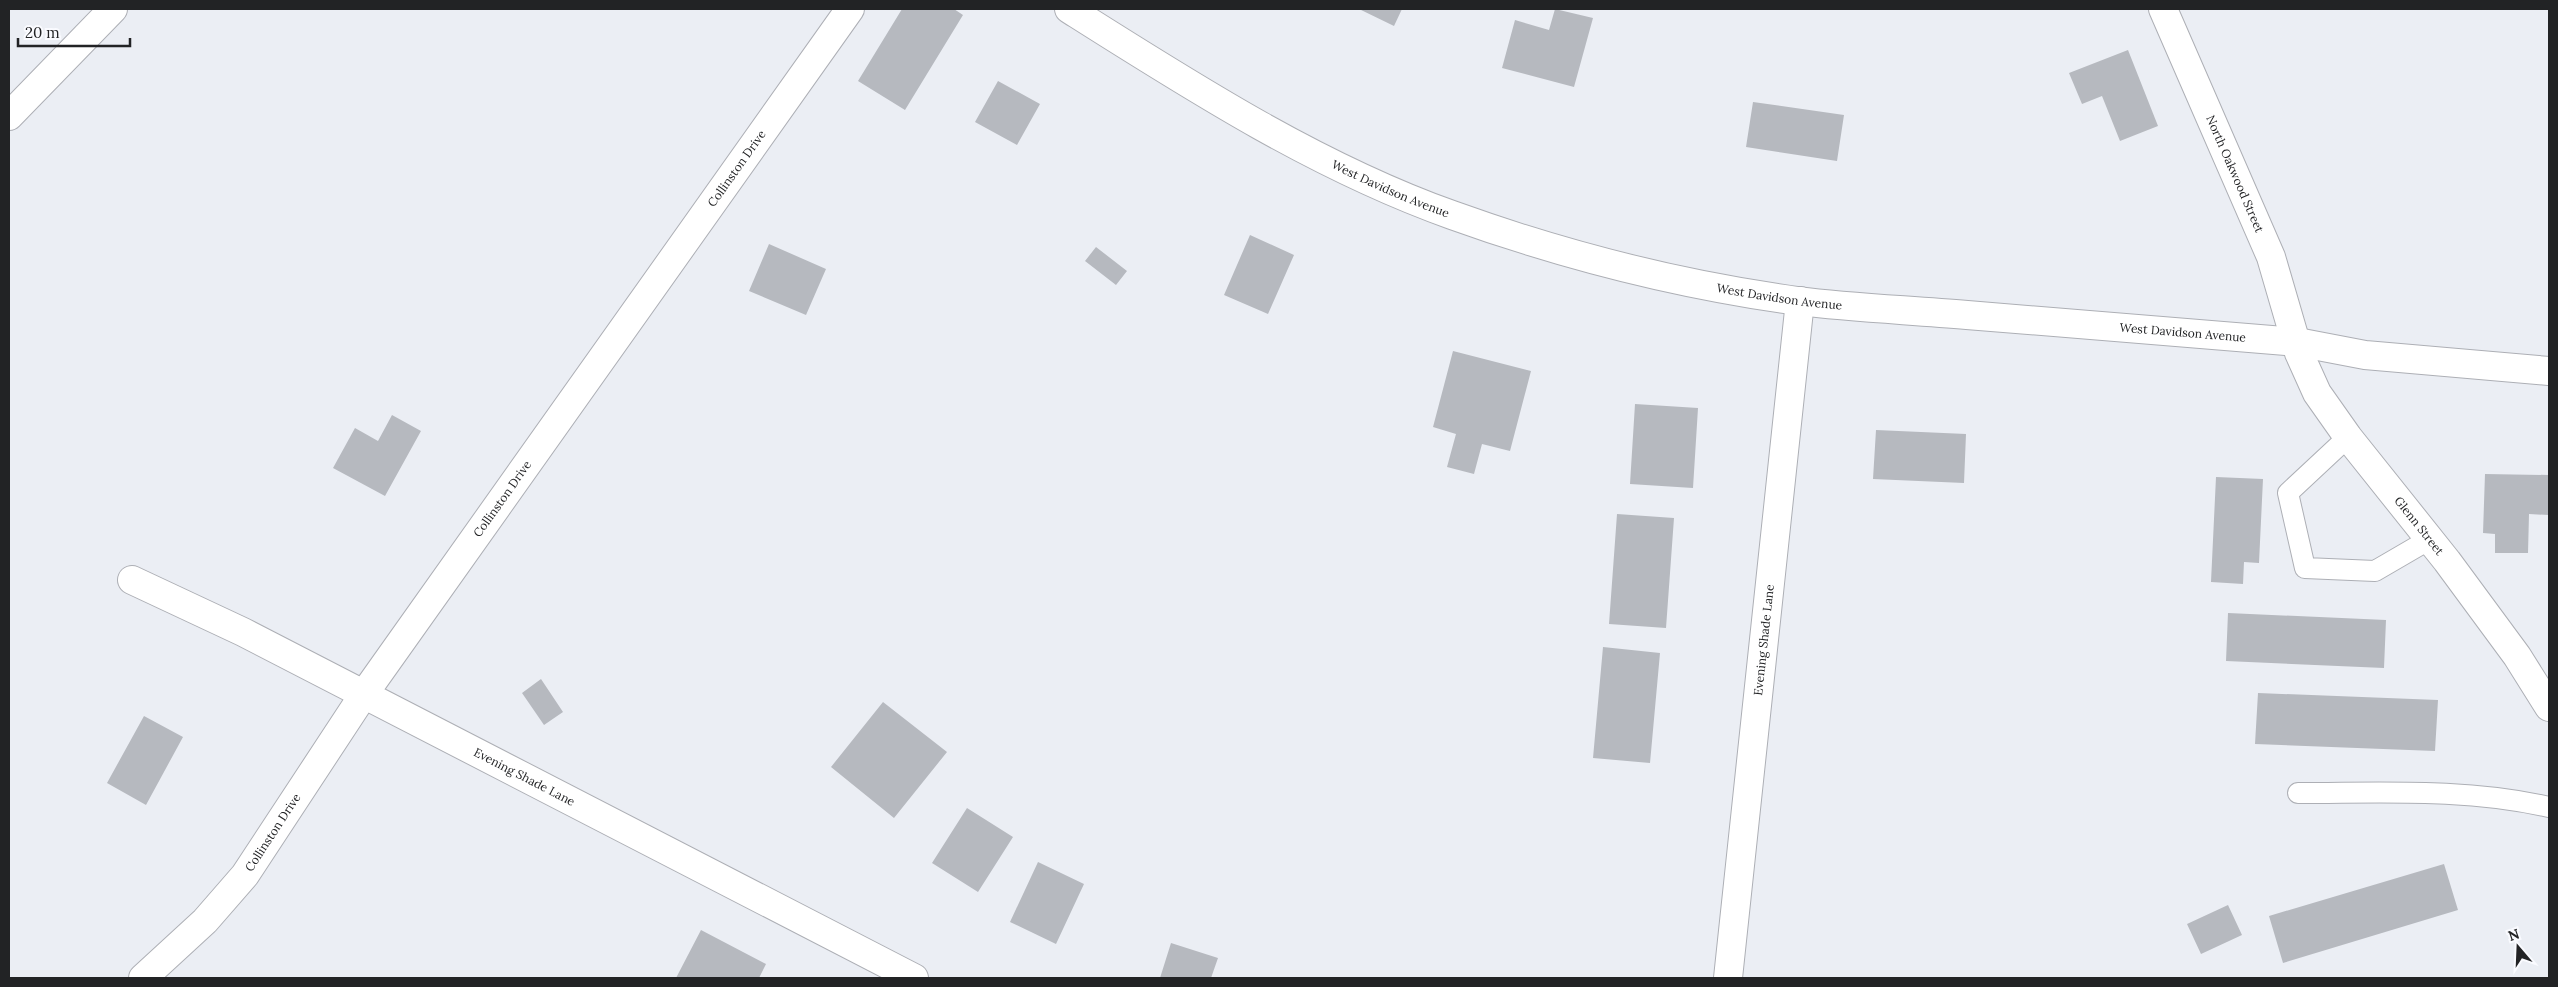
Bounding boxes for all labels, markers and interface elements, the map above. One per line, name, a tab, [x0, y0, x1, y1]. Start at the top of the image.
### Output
scale bar	[18, 15, 130, 47]
text: 20 m	[25, 23, 60, 42]
street label: North Oakwood Street	[2203, 113, 2268, 235]
street label: Collinston Drive	[704, 127, 769, 210]
street label: West Davidson Avenue	[1329, 157, 1452, 221]
street label: West Davidson Avenue	[1715, 280, 1843, 313]
street label: West Davidson Avenue	[2119, 320, 2247, 345]
street label: Collinston Drive	[470, 457, 535, 540]
street label: Glenn Street	[2391, 493, 2448, 558]
street label: Evening Shade Lane	[1750, 583, 1777, 696]
street label: Evening Shade Lane	[471, 744, 578, 809]
street label: Collinston Drive	[241, 790, 304, 874]
north arrow	[2493, 922, 2543, 972]
text: N	[2506, 924, 2522, 945]

